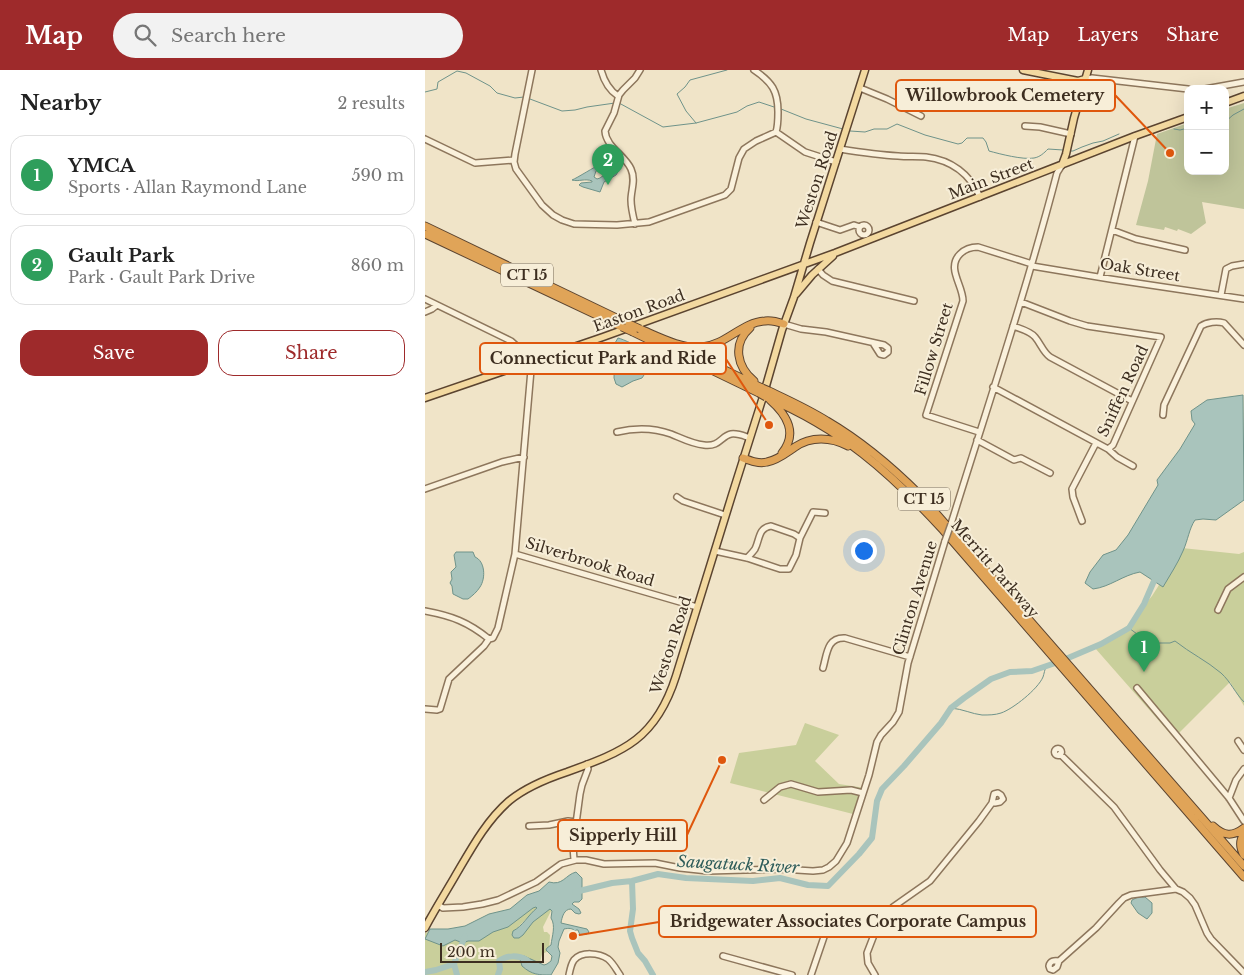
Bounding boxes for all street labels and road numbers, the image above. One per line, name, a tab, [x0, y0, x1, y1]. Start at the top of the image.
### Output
street label: Weston Road	[791, 128, 841, 232]
street label: Main Street	[946, 154, 1036, 203]
street label: Oak Street	[1099, 254, 1182, 285]
road number: CT 15	[501, 264, 553, 286]
street label: Easton Road	[590, 285, 687, 336]
street label: Fillow Street	[910, 300, 957, 398]
street label: Sniffen Road	[1093, 342, 1152, 440]
road number: CT 15	[898, 488, 950, 510]
street label: Merritt Parkway	[947, 515, 1044, 622]
street label: Silverbrook Road	[523, 533, 657, 590]
street label: Clinton Avenue	[888, 538, 941, 658]
street label: Weston Road	[645, 593, 695, 697]

